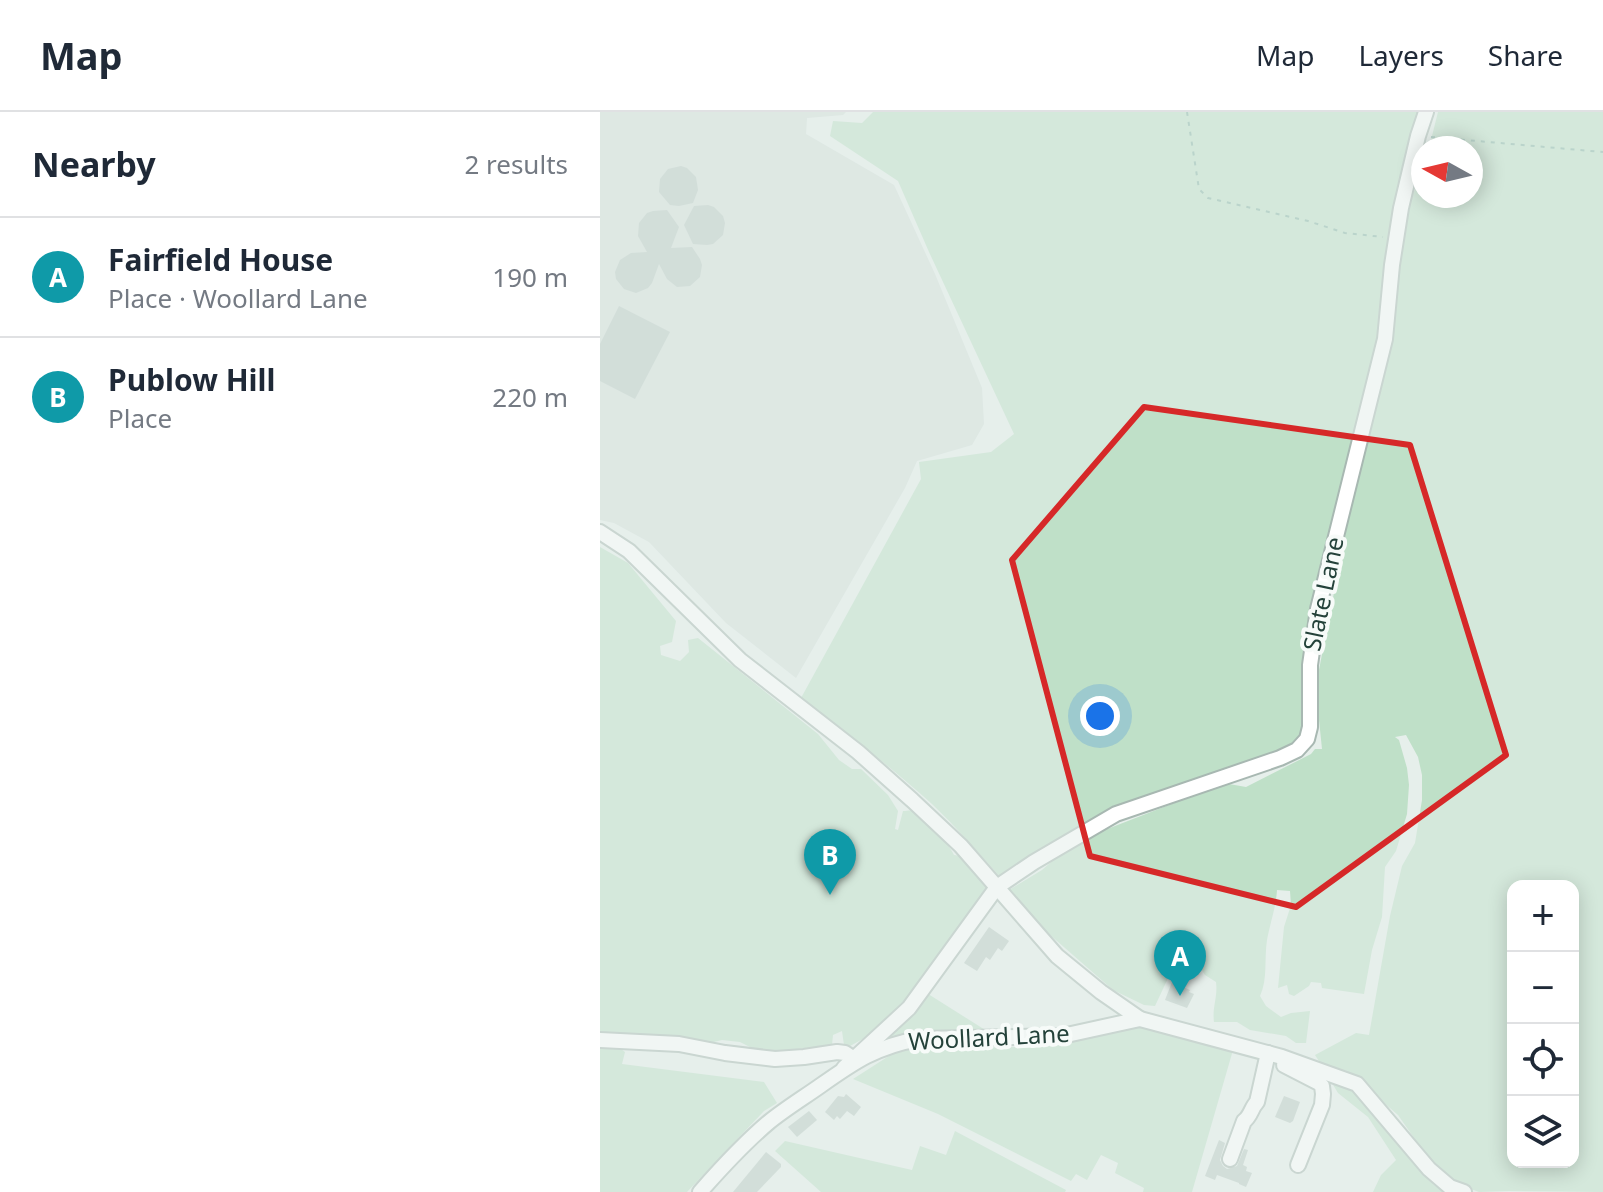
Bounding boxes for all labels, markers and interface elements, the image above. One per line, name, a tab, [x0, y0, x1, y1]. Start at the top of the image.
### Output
text: Map	[40, 29, 123, 81]
text: Map	[1256, 36, 1314, 74]
text: Layers	[1358, 36, 1444, 74]
text: Share	[1488, 36, 1563, 74]
north arrow	[1411, 136, 1483, 208]
text: Nearby	[32, 141, 156, 187]
text: 2 results	[464, 146, 568, 182]
text: Fairfield House	[108, 239, 333, 280]
text: A	[49, 259, 67, 295]
text: 190 m	[492, 259, 568, 295]
text: Place · Woollard Lane	[108, 280, 368, 316]
text: Publow Hill	[108, 359, 275, 400]
text: B	[49, 379, 67, 415]
text: 220 m	[492, 379, 568, 415]
text: Place	[108, 400, 172, 436]
street label: Slate Lane	[1294, 534, 1351, 654]
your location	[1080, 696, 1120, 736]
pin: B	[804, 829, 856, 895]
map controls	[1507, 880, 1579, 1168]
button: +	[1507, 880, 1579, 952]
pin: A	[1154, 930, 1206, 996]
button: −	[1507, 952, 1579, 1024]
street label: Woollard Lane	[907, 1016, 1070, 1057]
button: locate	[1507, 1024, 1579, 1096]
button: layers	[1507, 1096, 1579, 1168]

